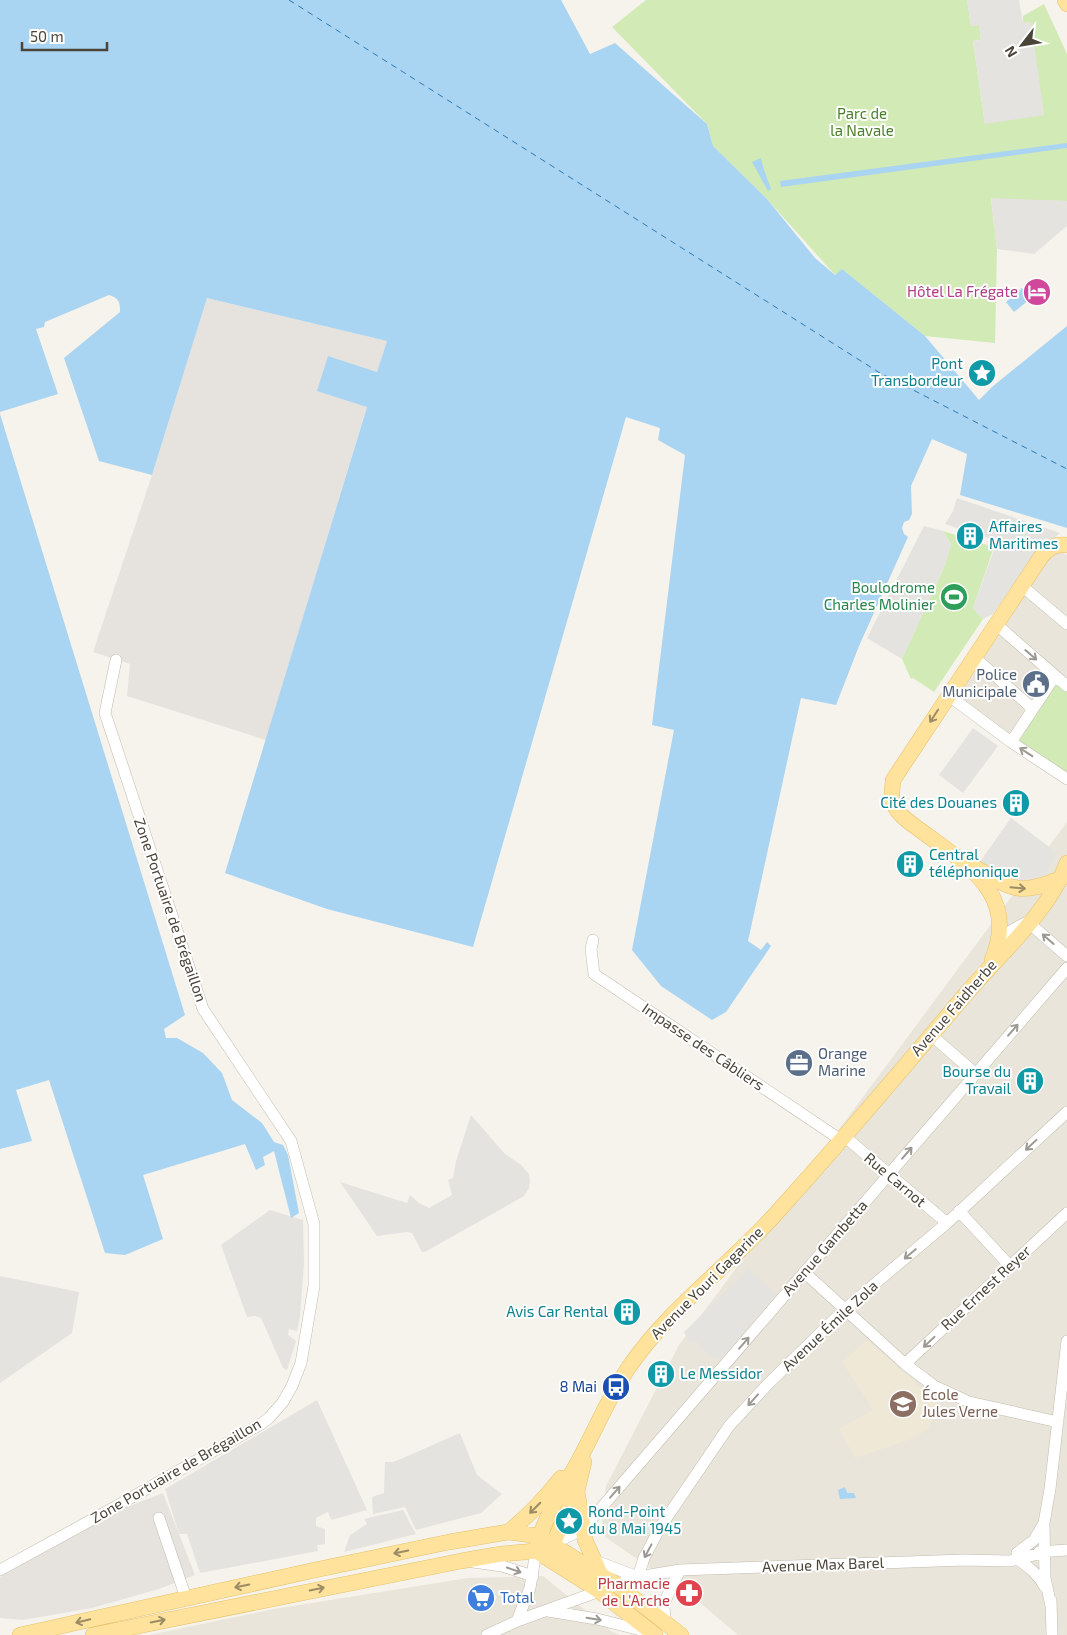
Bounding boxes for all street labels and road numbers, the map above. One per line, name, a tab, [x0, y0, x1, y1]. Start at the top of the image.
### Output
street label: Zone Portuaire de Brégaillon	[131, 815, 211, 1004]
street label: Avenue Faidherbe	[907, 956, 1000, 1059]
street label: Impasse des Câbliers	[639, 999, 768, 1094]
street label: Rue Carnot	[861, 1148, 930, 1210]
street label: Avenue Gambetta	[778, 1196, 871, 1299]
street label: Avenue Youri Gagarine	[646, 1222, 766, 1342]
street label: Rue Ernest Reyer	[937, 1241, 1034, 1333]
street label: Avenue Émile Zola	[778, 1276, 881, 1374]
street label: Zone Portuaire de Brégaillon	[87, 1414, 264, 1526]
street label: Avenue Max Barel	[762, 1553, 885, 1575]

